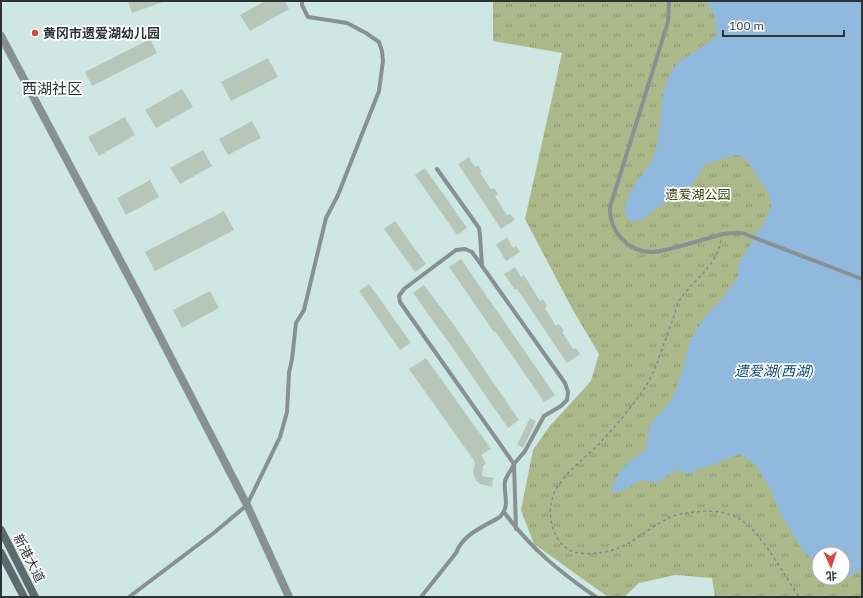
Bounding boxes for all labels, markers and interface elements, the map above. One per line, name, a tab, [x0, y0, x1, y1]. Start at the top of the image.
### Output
scale bar	[723, 12, 844, 38]
text: 100 m	[729, 18, 764, 33]
place label: 黄冈市遗爱湖幼儿园	[43, 25, 160, 42]
marker: 黄冈市遗爱湖幼儿园	[30, 28, 40, 38]
district label: 西湖社区	[22, 79, 82, 98]
park label: 遗爱湖公园	[665, 186, 731, 203]
water label: 遗爱湖(西湖)	[734, 362, 814, 380]
street label: 新港大道	[10, 531, 48, 585]
north arrow	[811, 546, 851, 586]
text: 北	[826, 569, 837, 583]

